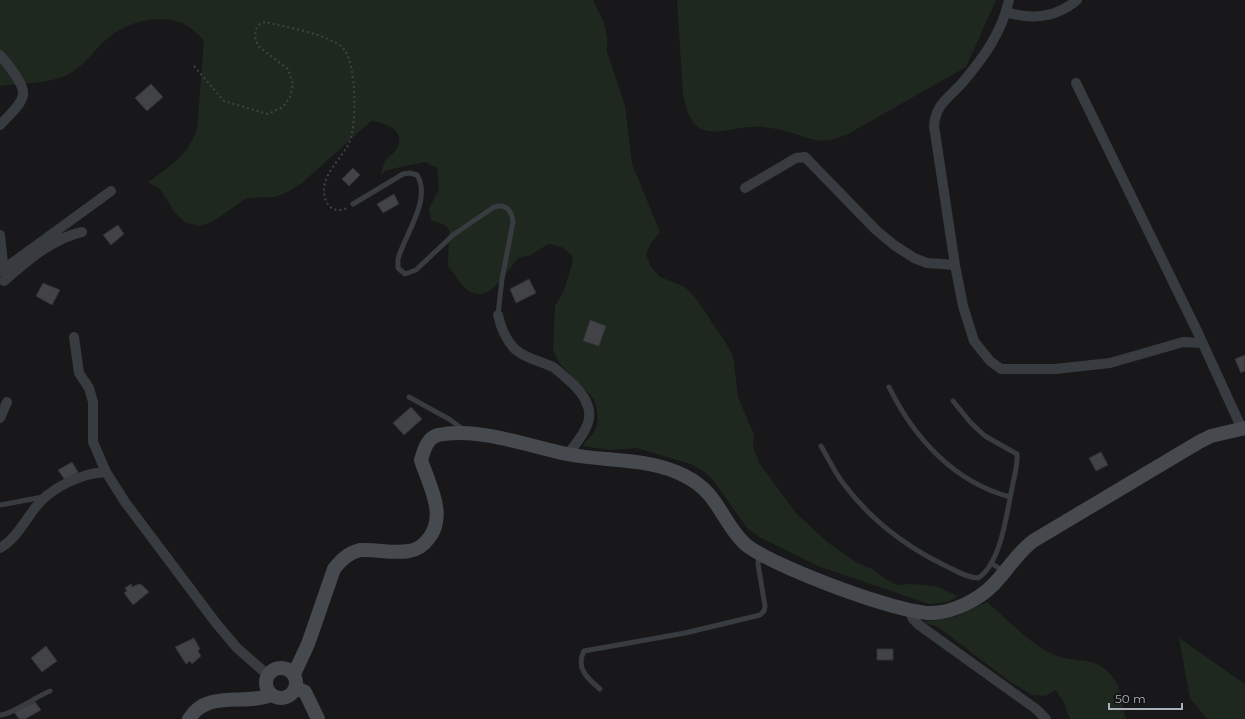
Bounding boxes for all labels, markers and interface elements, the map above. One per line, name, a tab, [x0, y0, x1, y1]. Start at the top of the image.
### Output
scale bar	[1109, 685, 1182, 711]
text: 50 m	[1115, 691, 1146, 706]

